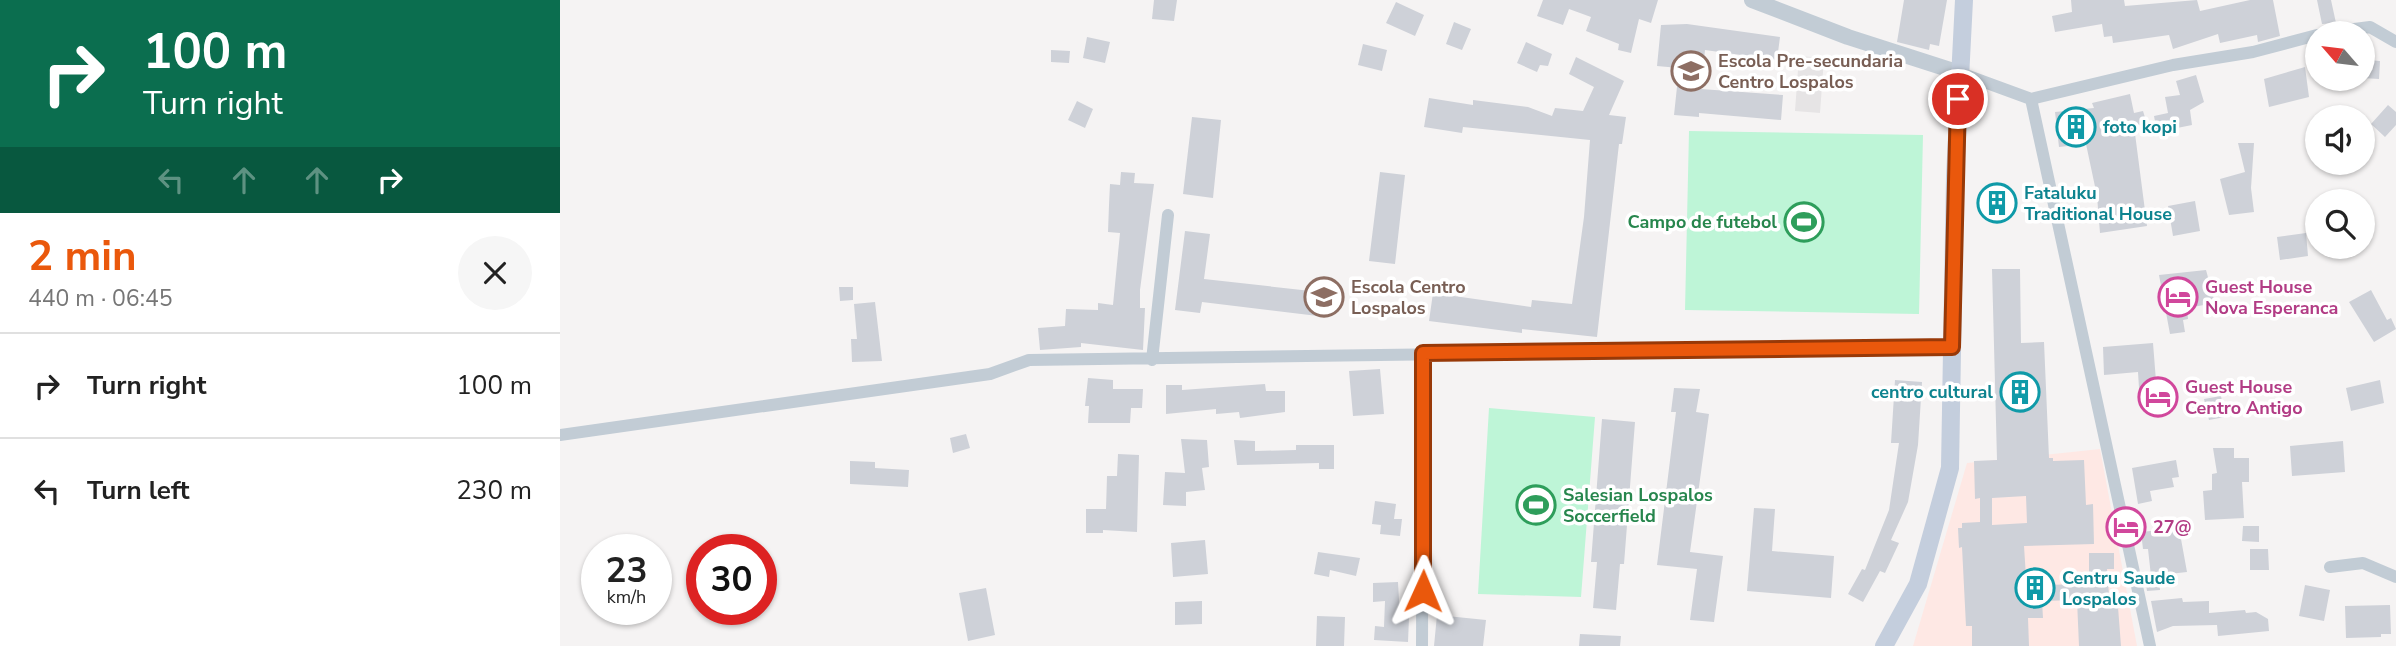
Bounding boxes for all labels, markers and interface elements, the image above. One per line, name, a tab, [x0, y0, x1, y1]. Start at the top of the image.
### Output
text: 100 m	[143, 18, 287, 85]
north arrow	[2305, 21, 2375, 91]
map controls	[2305, 21, 2375, 259]
icon: right	[28, 28, 119, 119]
place label: Escola Pre-secundaria Centro Lospalos	[1718, 49, 1903, 94]
school or university icon: Escola Pre-secundaria Centro Lospalos	[1670, 50, 1712, 92]
pin	[1928, 69, 1988, 129]
icon: arrive	[1939, 80, 1977, 118]
text: Turn right	[143, 82, 283, 125]
button: sound	[2305, 105, 2375, 175]
building icon: foto kopi	[2055, 106, 2097, 148]
place label: foto kopi	[2103, 115, 2177, 139]
icon: left	[152, 161, 190, 199]
icon: ahead	[225, 161, 263, 199]
icon: ahead	[298, 161, 336, 199]
icon: right	[371, 161, 409, 199]
place label: Fataluku Traditional House	[2024, 181, 2172, 226]
building icon: Fataluku Traditional House	[1976, 182, 2018, 224]
button: search	[2305, 189, 2375, 259]
sports icon: Campo de futebol	[1783, 201, 1825, 243]
place label: Campo de futebol	[1628, 210, 1777, 234]
text: 2 min	[28, 228, 137, 285]
button: close	[458, 236, 532, 310]
place label: Escola Centro Lospalos	[1351, 275, 1466, 320]
place label: Guest House Nova Esperanca	[2205, 275, 2338, 320]
school or university icon: Escola Centro Lospalos	[1303, 276, 1345, 318]
hotel icon: Guest House Nova Esperanca	[2157, 276, 2199, 318]
text: 440 m · 06:45	[28, 283, 173, 314]
icon: right	[28, 367, 66, 405]
text: Turn right	[87, 368, 206, 403]
text: 100 m	[456, 368, 532, 403]
building icon: centro cultural	[1999, 371, 2041, 413]
place label: Guest House Centro Antigo	[2185, 375, 2303, 420]
hotel icon: Guest House Centro Antigo	[2137, 376, 2179, 418]
place label: centro cultural	[1871, 380, 1993, 404]
icon: left	[28, 472, 66, 510]
text: Turn left	[87, 473, 190, 508]
text: 230 m	[456, 473, 532, 508]
place label: Salesian Lospalos Soccerfield	[1563, 483, 1713, 528]
sports icon: Salesian Lospalos Soccerfield	[1515, 484, 1557, 526]
hotel icon: 27@	[2105, 506, 2147, 548]
place label: 27@	[2153, 515, 2192, 539]
speed limit sign: 30	[686, 534, 777, 625]
text: 23	[605, 547, 648, 594]
position arrow	[1386, 554, 1460, 628]
place label: Centru Saude Lospalos	[2062, 566, 2176, 611]
building icon: Centru Saude Lospalos	[2014, 567, 2056, 609]
text: km/h	[607, 585, 646, 609]

